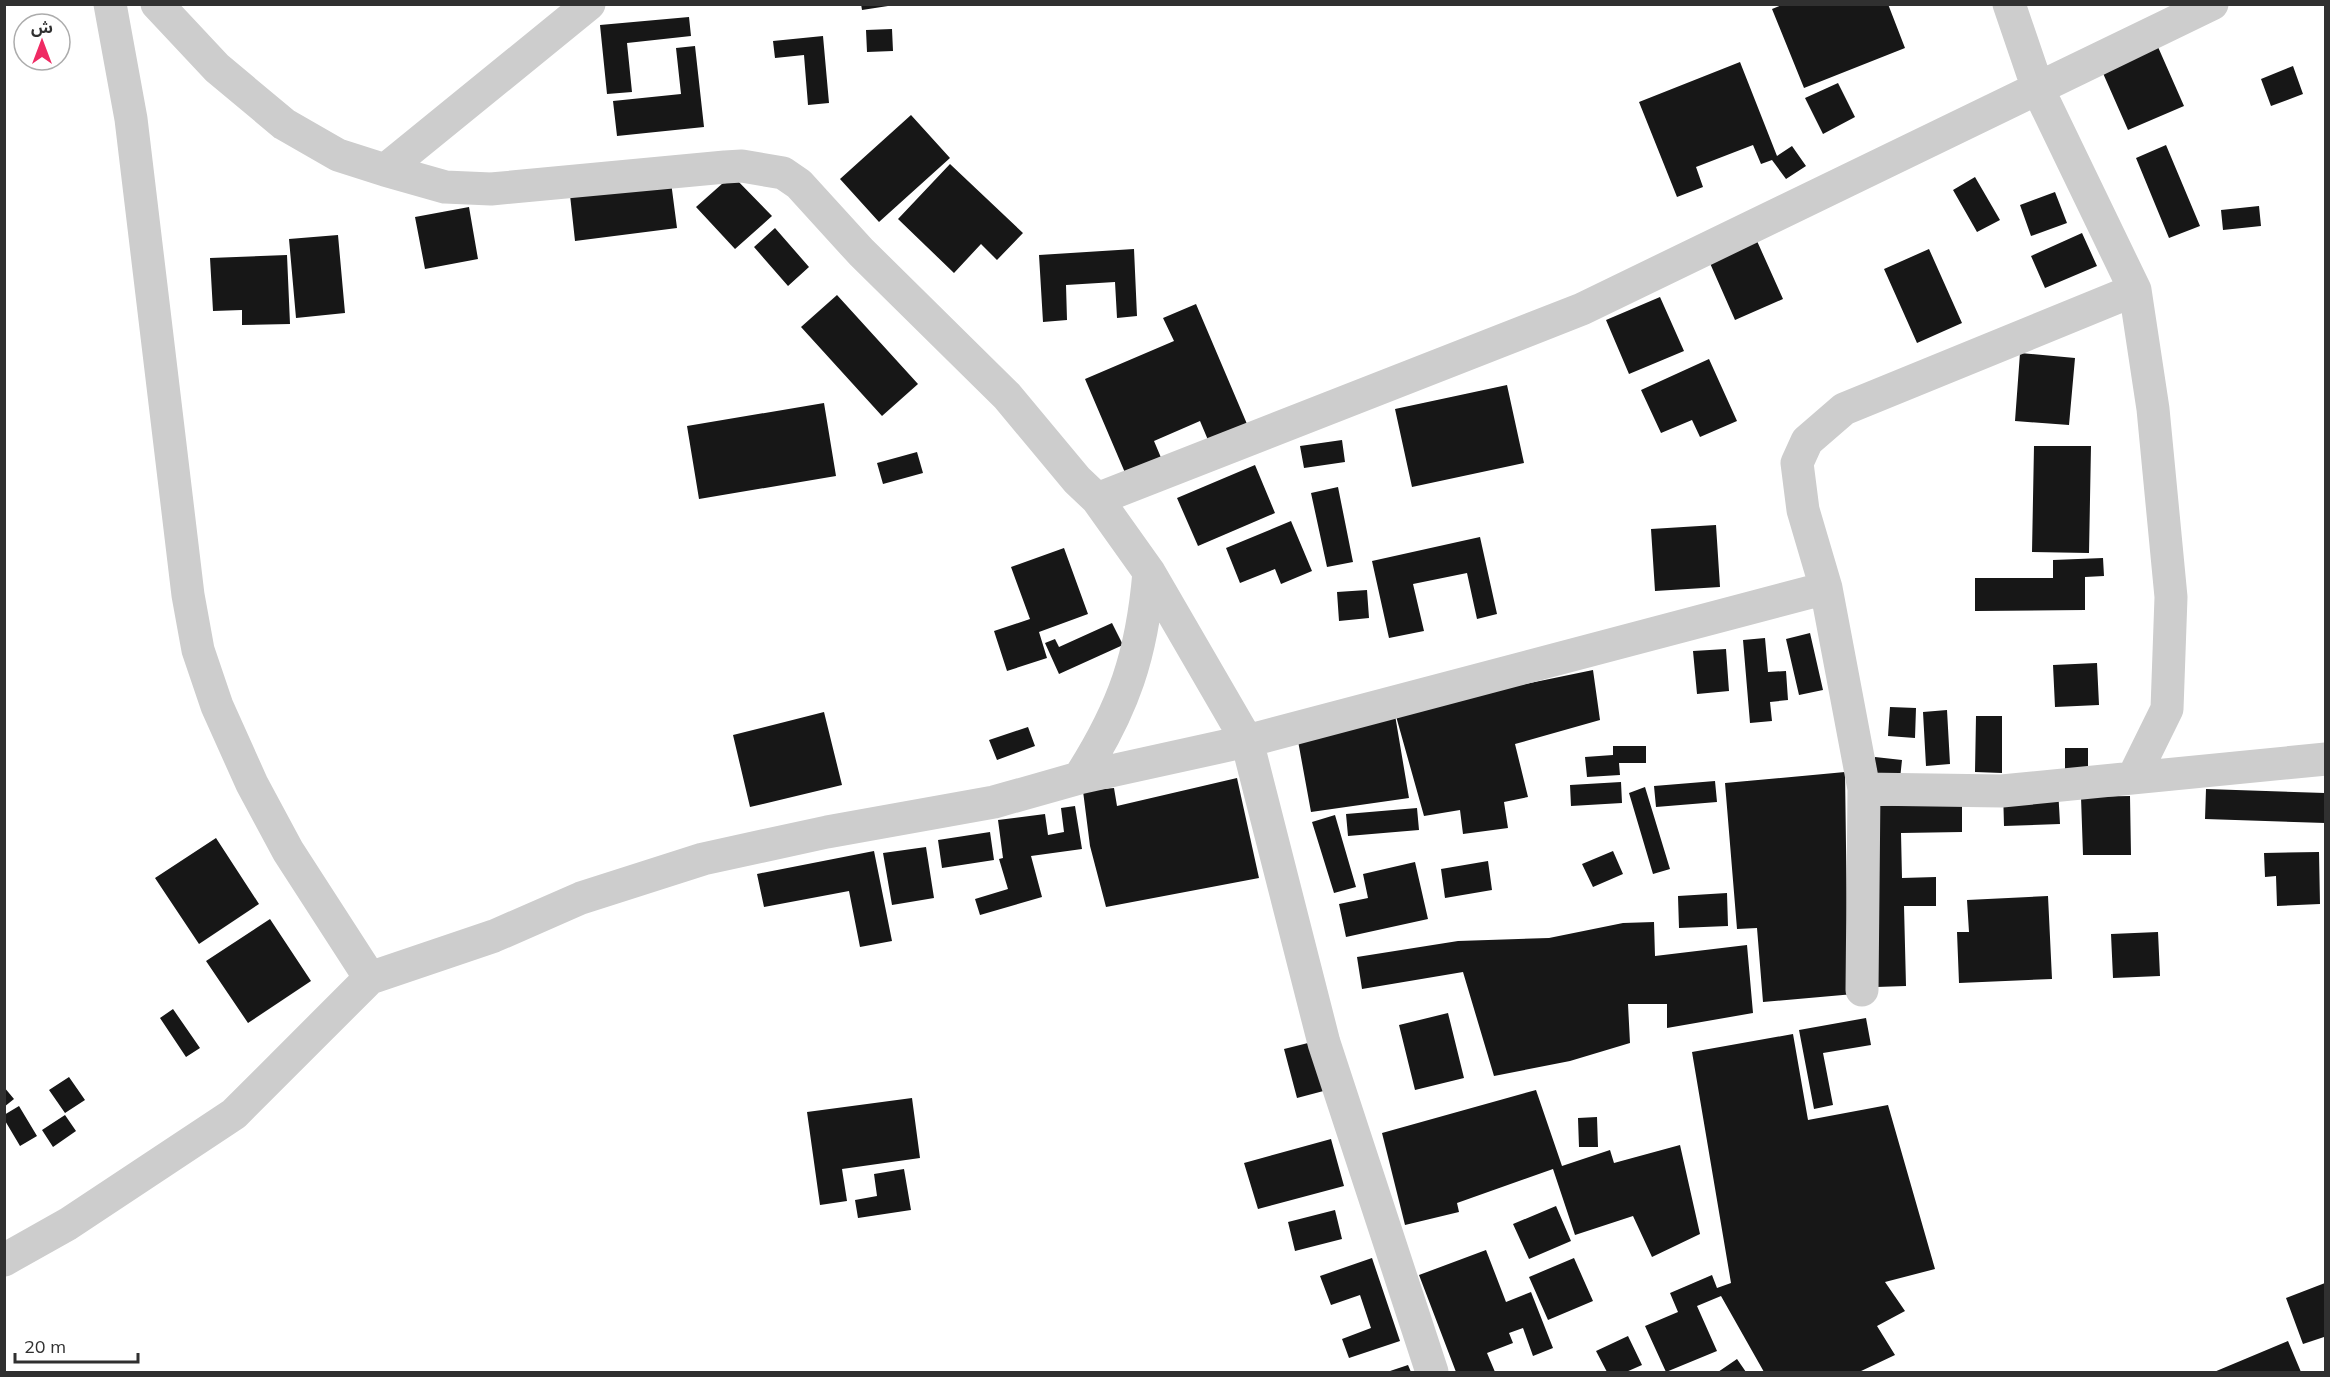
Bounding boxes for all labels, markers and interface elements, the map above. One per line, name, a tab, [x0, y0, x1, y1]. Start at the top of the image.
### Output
north arrow	[12, 12, 72, 72]
text: ش	[31, 17, 53, 37]
scale bar	[15, 1326, 138, 1364]
text: 20 m	[24, 1335, 66, 1358]

